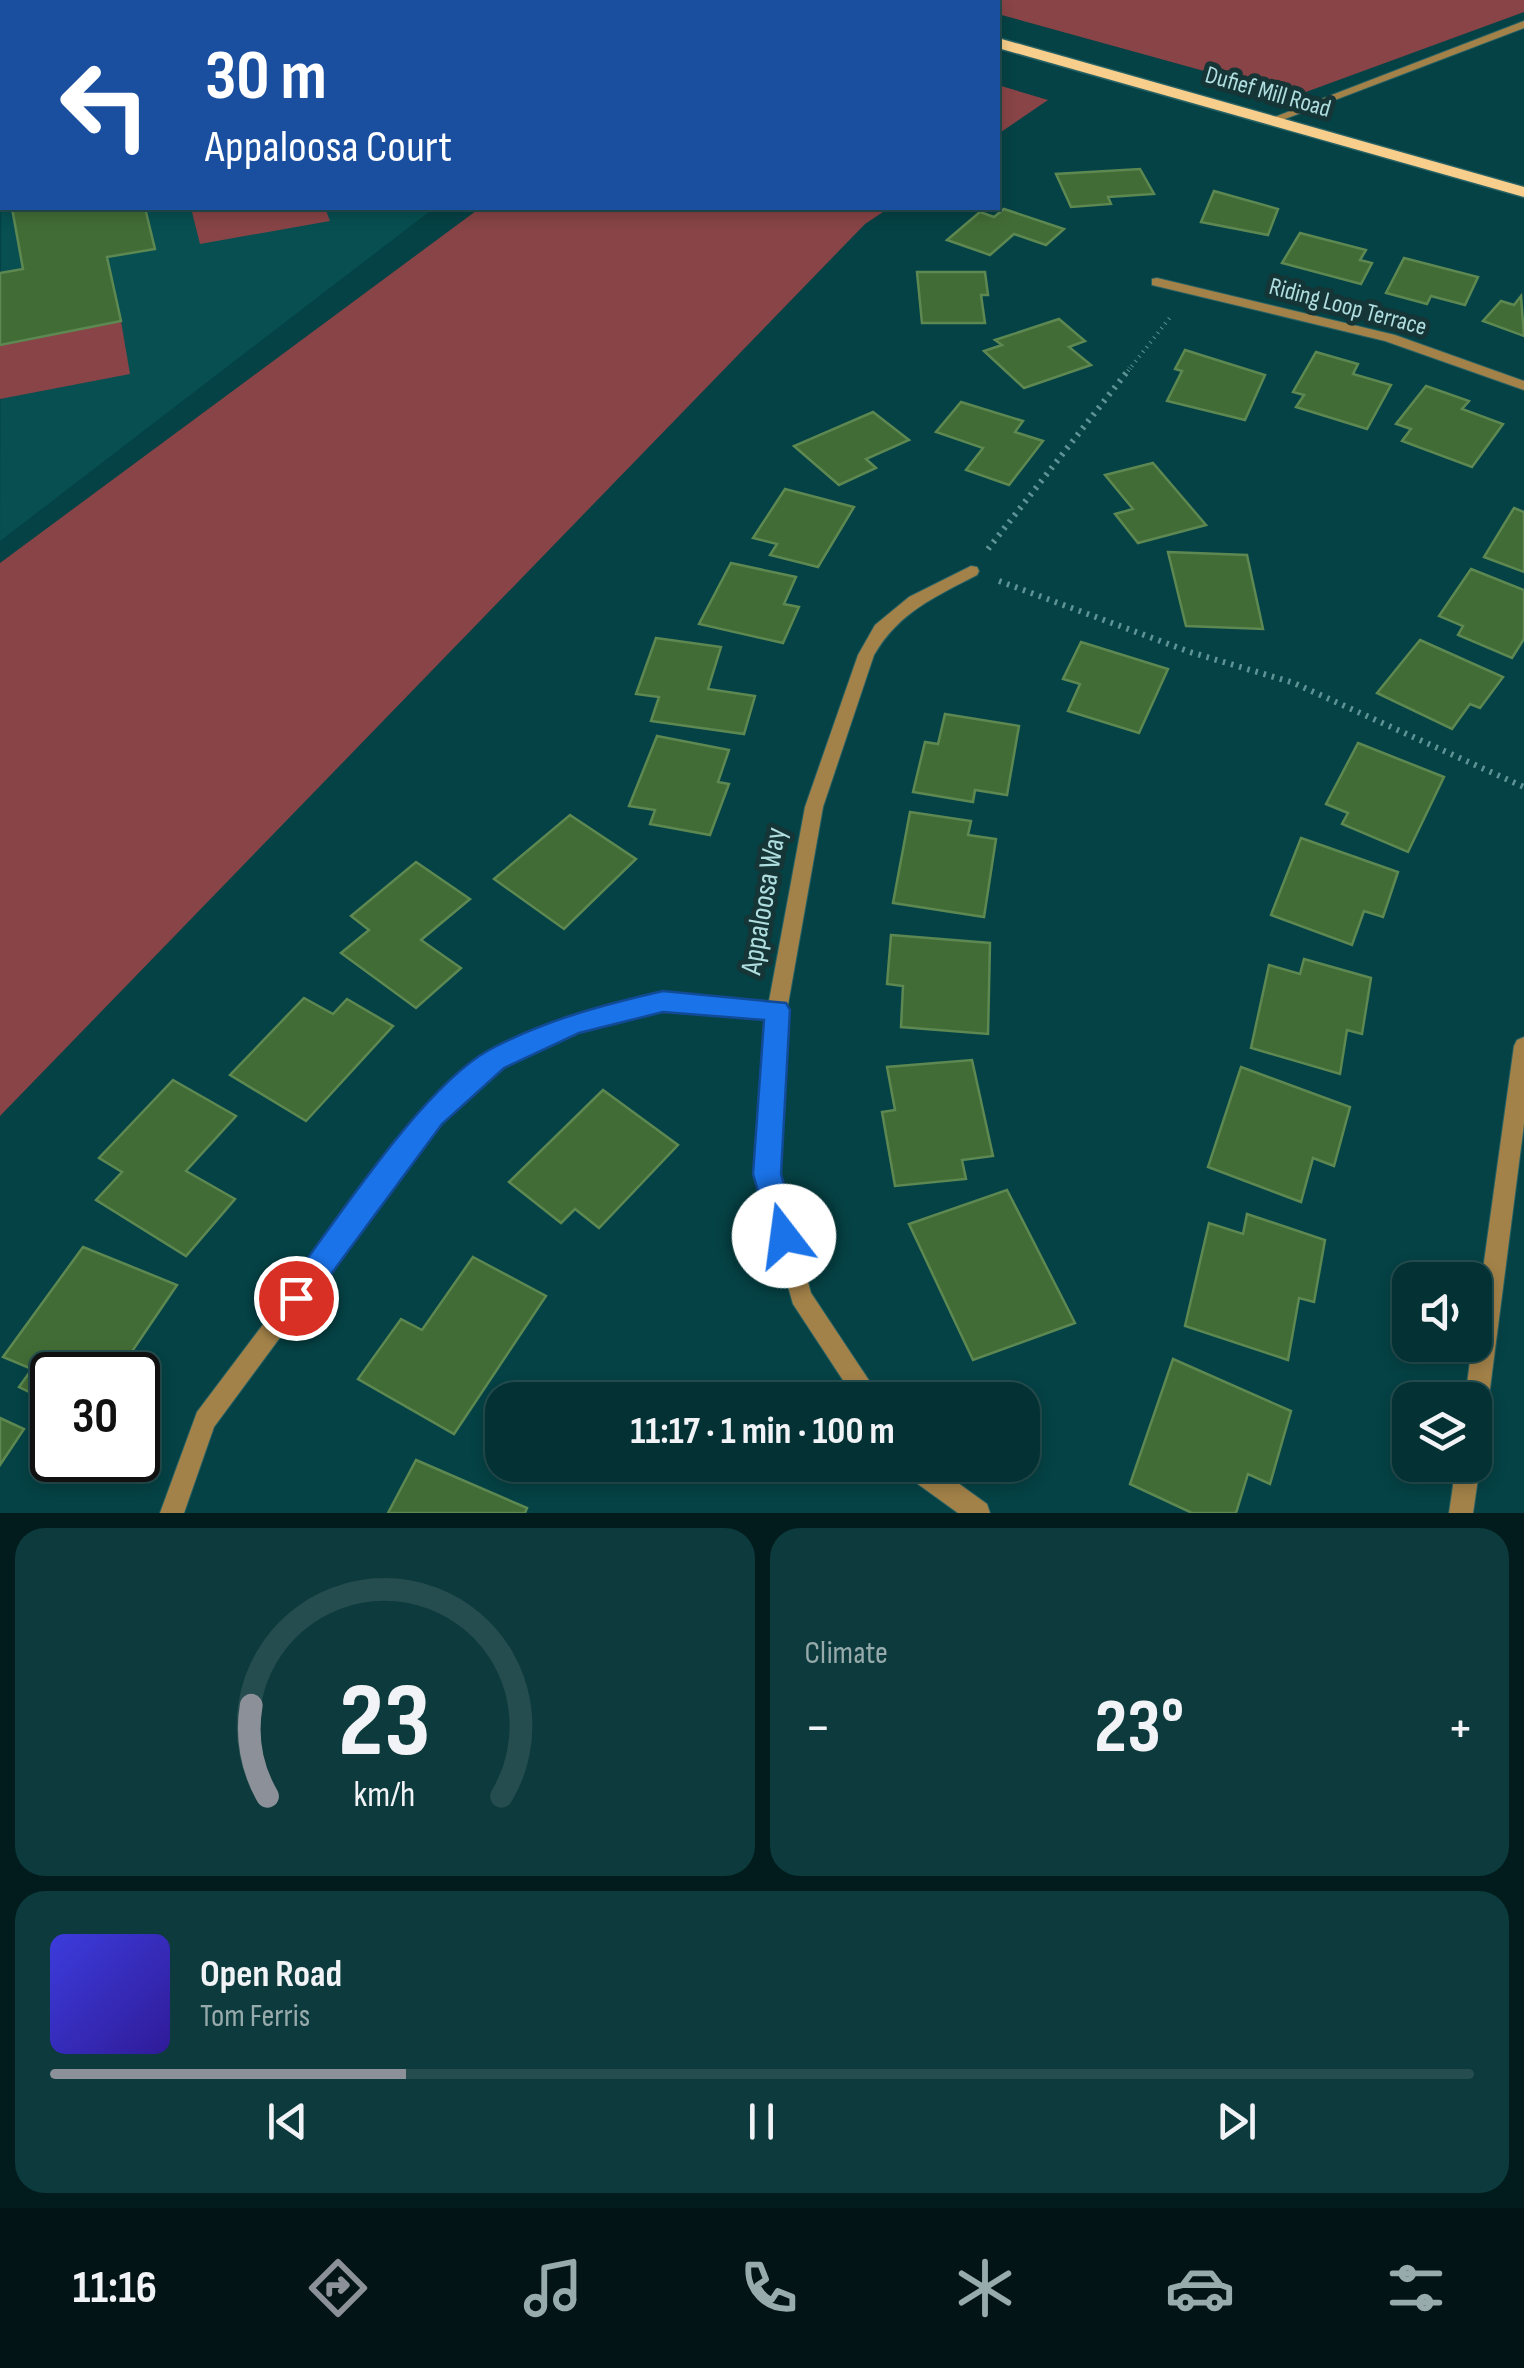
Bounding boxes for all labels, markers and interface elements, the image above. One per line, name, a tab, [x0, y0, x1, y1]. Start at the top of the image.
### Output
text: 30 m	[205, 35, 327, 119]
icon: left	[40, 40, 170, 170]
street label: Dufief Mill Road	[1202, 59, 1334, 125]
text: Appaloosa Court	[205, 120, 452, 175]
street label: Riding Loop Terrace	[1266, 271, 1430, 343]
street label: Appaloosa Way	[733, 824, 795, 978]
position arrow	[732, 1184, 836, 1288]
pin	[254, 1256, 339, 1341]
map controls	[1392, 1262, 1492, 1482]
button: sound	[1392, 1262, 1492, 1362]
icon: arrive	[269, 1271, 324, 1326]
speed limit sign: 30	[30, 1352, 160, 1482]
button: layers	[1392, 1382, 1492, 1482]
text: 11:17 · 1 min · 100 m	[630, 1409, 895, 1454]
text: Climate	[805, 1634, 888, 1673]
text: 23	[339, 1660, 431, 1785]
text: 23°	[1094, 1683, 1184, 1774]
text: −	[805, 1695, 831, 1762]
text: +	[1447, 1695, 1474, 1762]
text: km/h	[354, 1774, 416, 1817]
text: Open Road	[200, 1952, 342, 1997]
text: Tom Ferris	[200, 1997, 310, 2036]
icon: previous	[260, 2094, 315, 2149]
icon: pause	[734, 2094, 789, 2149]
icon: next	[1209, 2094, 1264, 2149]
icon: directions	[303, 2253, 373, 2323]
icon: music	[518, 2253, 588, 2323]
icon: phone	[734, 2253, 804, 2323]
icon: climate	[950, 2253, 1020, 2323]
icon: car	[1165, 2253, 1235, 2323]
icon: filters	[1381, 2253, 1451, 2323]
text: 11:16	[73, 2261, 157, 2316]

